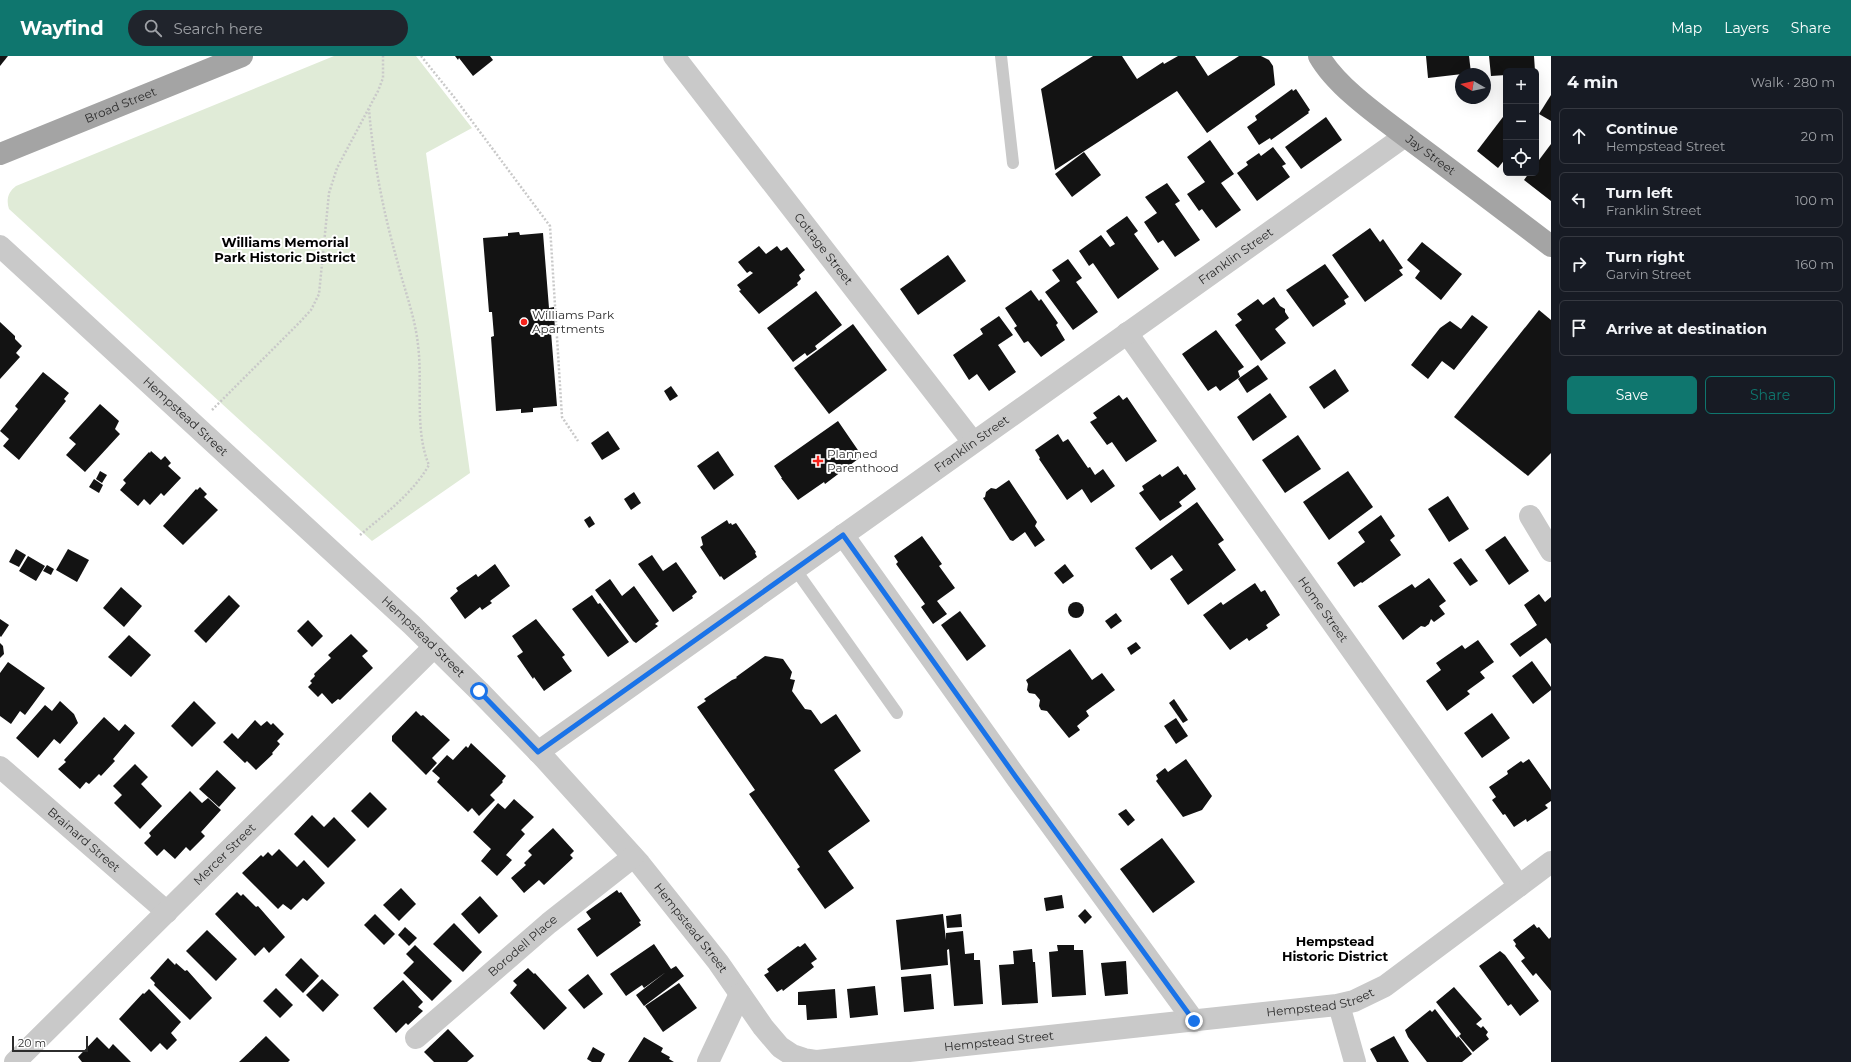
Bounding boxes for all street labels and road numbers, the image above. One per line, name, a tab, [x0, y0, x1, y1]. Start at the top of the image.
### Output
street label: Broad Street	[82, 83, 158, 126]
street label: Jay Street	[1402, 131, 1459, 178]
street label: Cottage Street	[791, 210, 857, 288]
street label: Franklin Street	[1195, 224, 1276, 287]
street label: Hempstead Street	[140, 373, 232, 459]
street label: Franklin Street	[931, 412, 1012, 475]
street label: Home Street	[1295, 574, 1352, 645]
street label: Hempstead Street	[379, 593, 468, 680]
street label: Brainard Street	[45, 804, 124, 875]
street label: Mercer Street	[190, 820, 259, 888]
street label: Hempstead Street	[651, 880, 731, 976]
street label: Borodell Place	[485, 911, 560, 979]
street label: Hempstead Street	[1265, 984, 1377, 1020]
street label: Hempstead Street	[943, 1028, 1055, 1054]

